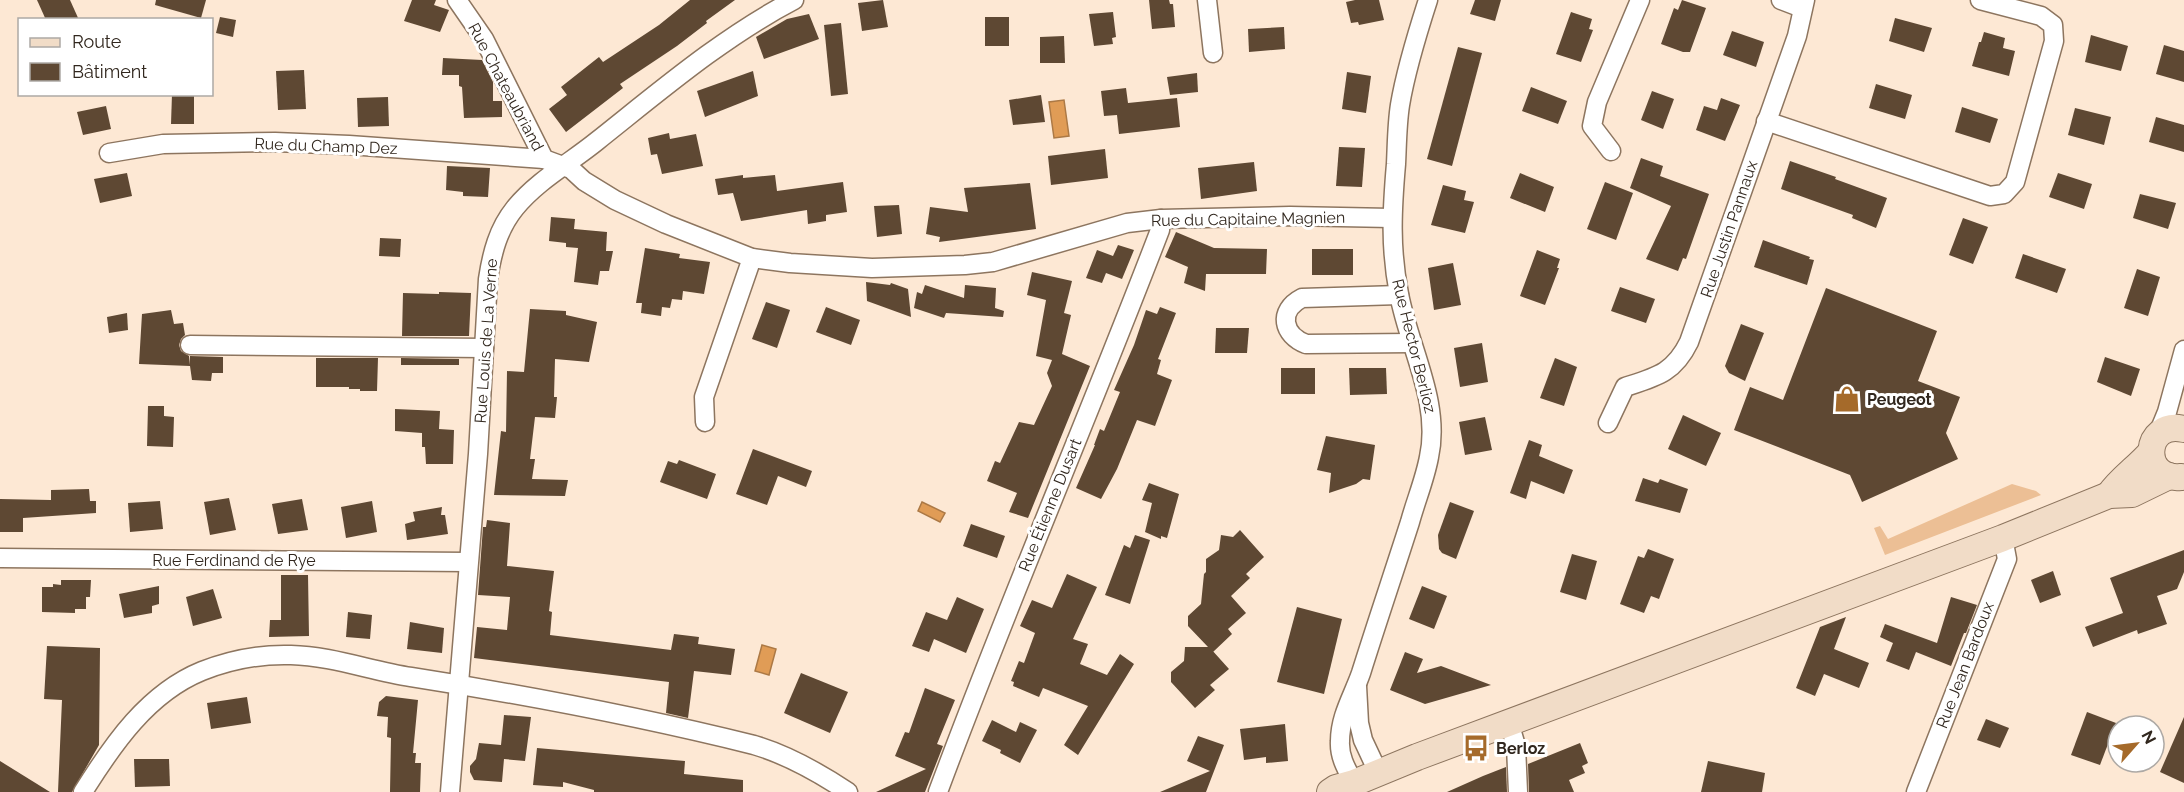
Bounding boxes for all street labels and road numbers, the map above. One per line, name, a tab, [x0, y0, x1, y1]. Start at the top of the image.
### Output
street label: Rue Chateaubriand	[464, 20, 548, 154]
street label: Rue du Champ Dez	[254, 134, 398, 158]
street label: Rue Justin Pannaux	[1697, 158, 1761, 300]
street label: Rue du Capitaine Magnien	[1151, 208, 1345, 230]
street label: Rue Louis de La Verne	[471, 258, 501, 424]
street label: Rue Hector Berlioz	[1388, 277, 1440, 415]
street label: Rue Étienne Dusart	[1014, 435, 1086, 574]
street label: Rue Ferdinand de Rye	[152, 551, 316, 570]
street label: Rue Jean Bardoux	[1932, 599, 1998, 731]

